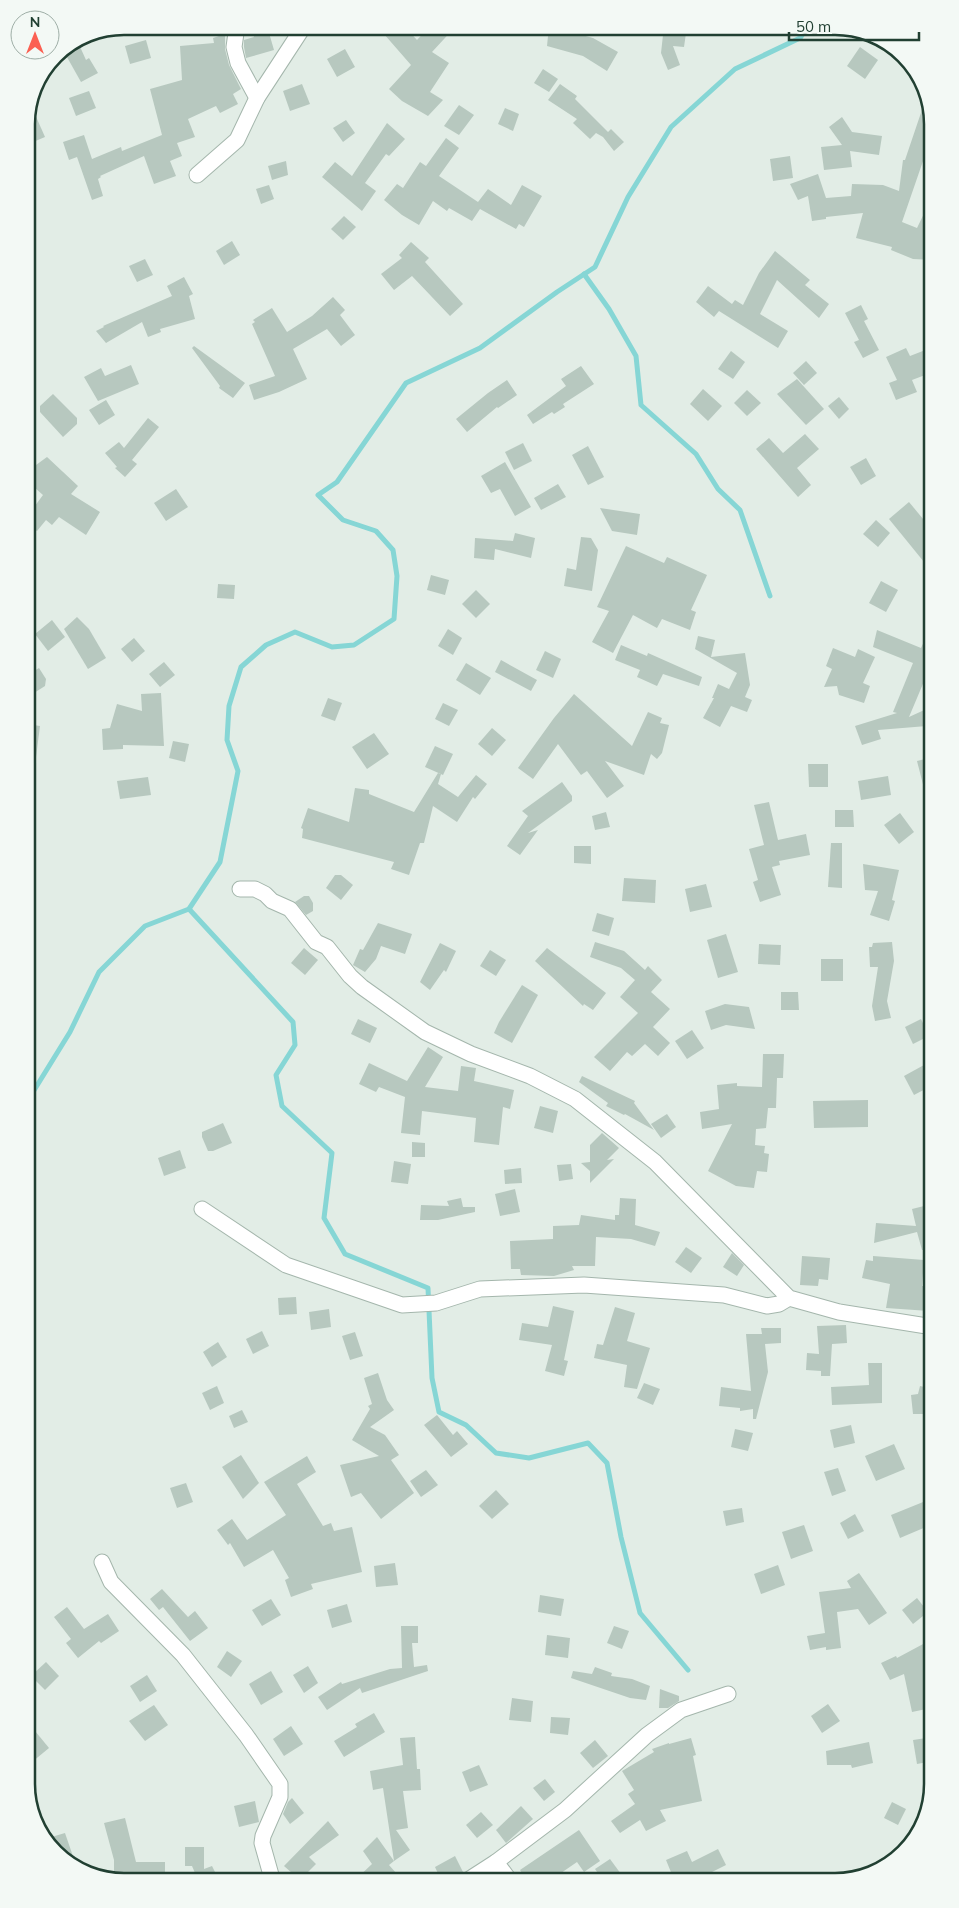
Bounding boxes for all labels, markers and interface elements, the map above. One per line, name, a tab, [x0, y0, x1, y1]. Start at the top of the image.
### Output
north arrow	[10, 10, 60, 60]
scale bar	[789, 10, 919, 42]
text: N	[30, 13, 40, 31]
text: 50 m	[796, 17, 831, 36]

